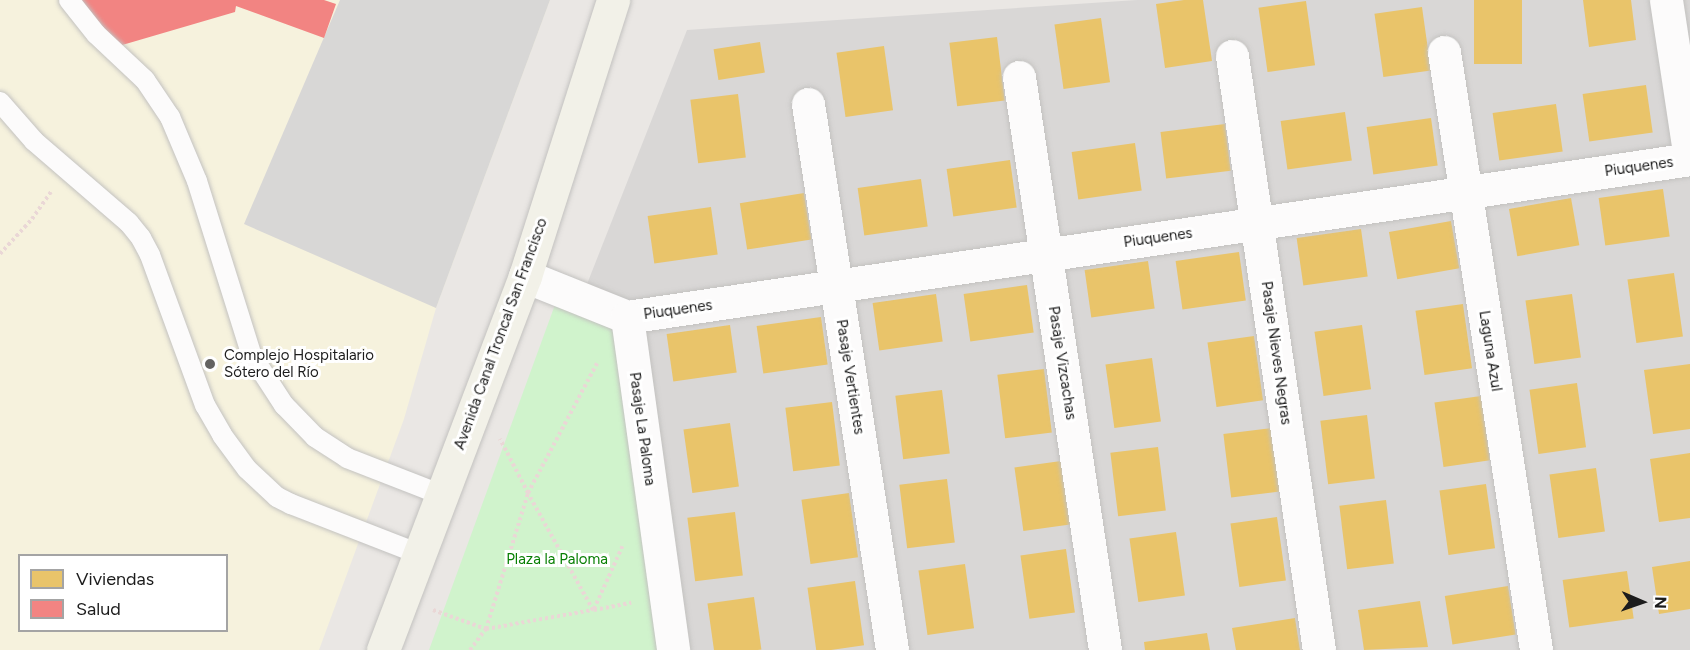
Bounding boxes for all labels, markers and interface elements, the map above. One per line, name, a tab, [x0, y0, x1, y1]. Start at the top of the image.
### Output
street label: Piuquenes	[1603, 153, 1675, 181]
street label: Avenida Canal Troncal San Francisco	[451, 216, 551, 452]
street label: Piuquenes	[1122, 224, 1194, 252]
street label: Pasaje Nieves Negras	[1257, 280, 1295, 426]
street label: Piuquenes	[642, 296, 714, 324]
street label: Pasaje Vizcachas	[1044, 305, 1080, 421]
street label: Laguna Azul	[1475, 309, 1505, 393]
street label: Pasaje Vertientes	[832, 318, 868, 436]
place label: Complejo Hospitalario Sótero del Río	[224, 346, 374, 381]
marker: Complejo Hospitalario Sótero del Río	[201, 355, 219, 373]
street label: Pasaje La Paloma	[625, 371, 659, 487]
park label: Plaza la Paloma	[506, 551, 608, 569]
legend	[18, 554, 228, 632]
text: Viviendas	[76, 568, 154, 590]
north arrow	[1612, 572, 1672, 632]
text: N	[1651, 596, 1670, 609]
text: Salud	[76, 598, 121, 620]

